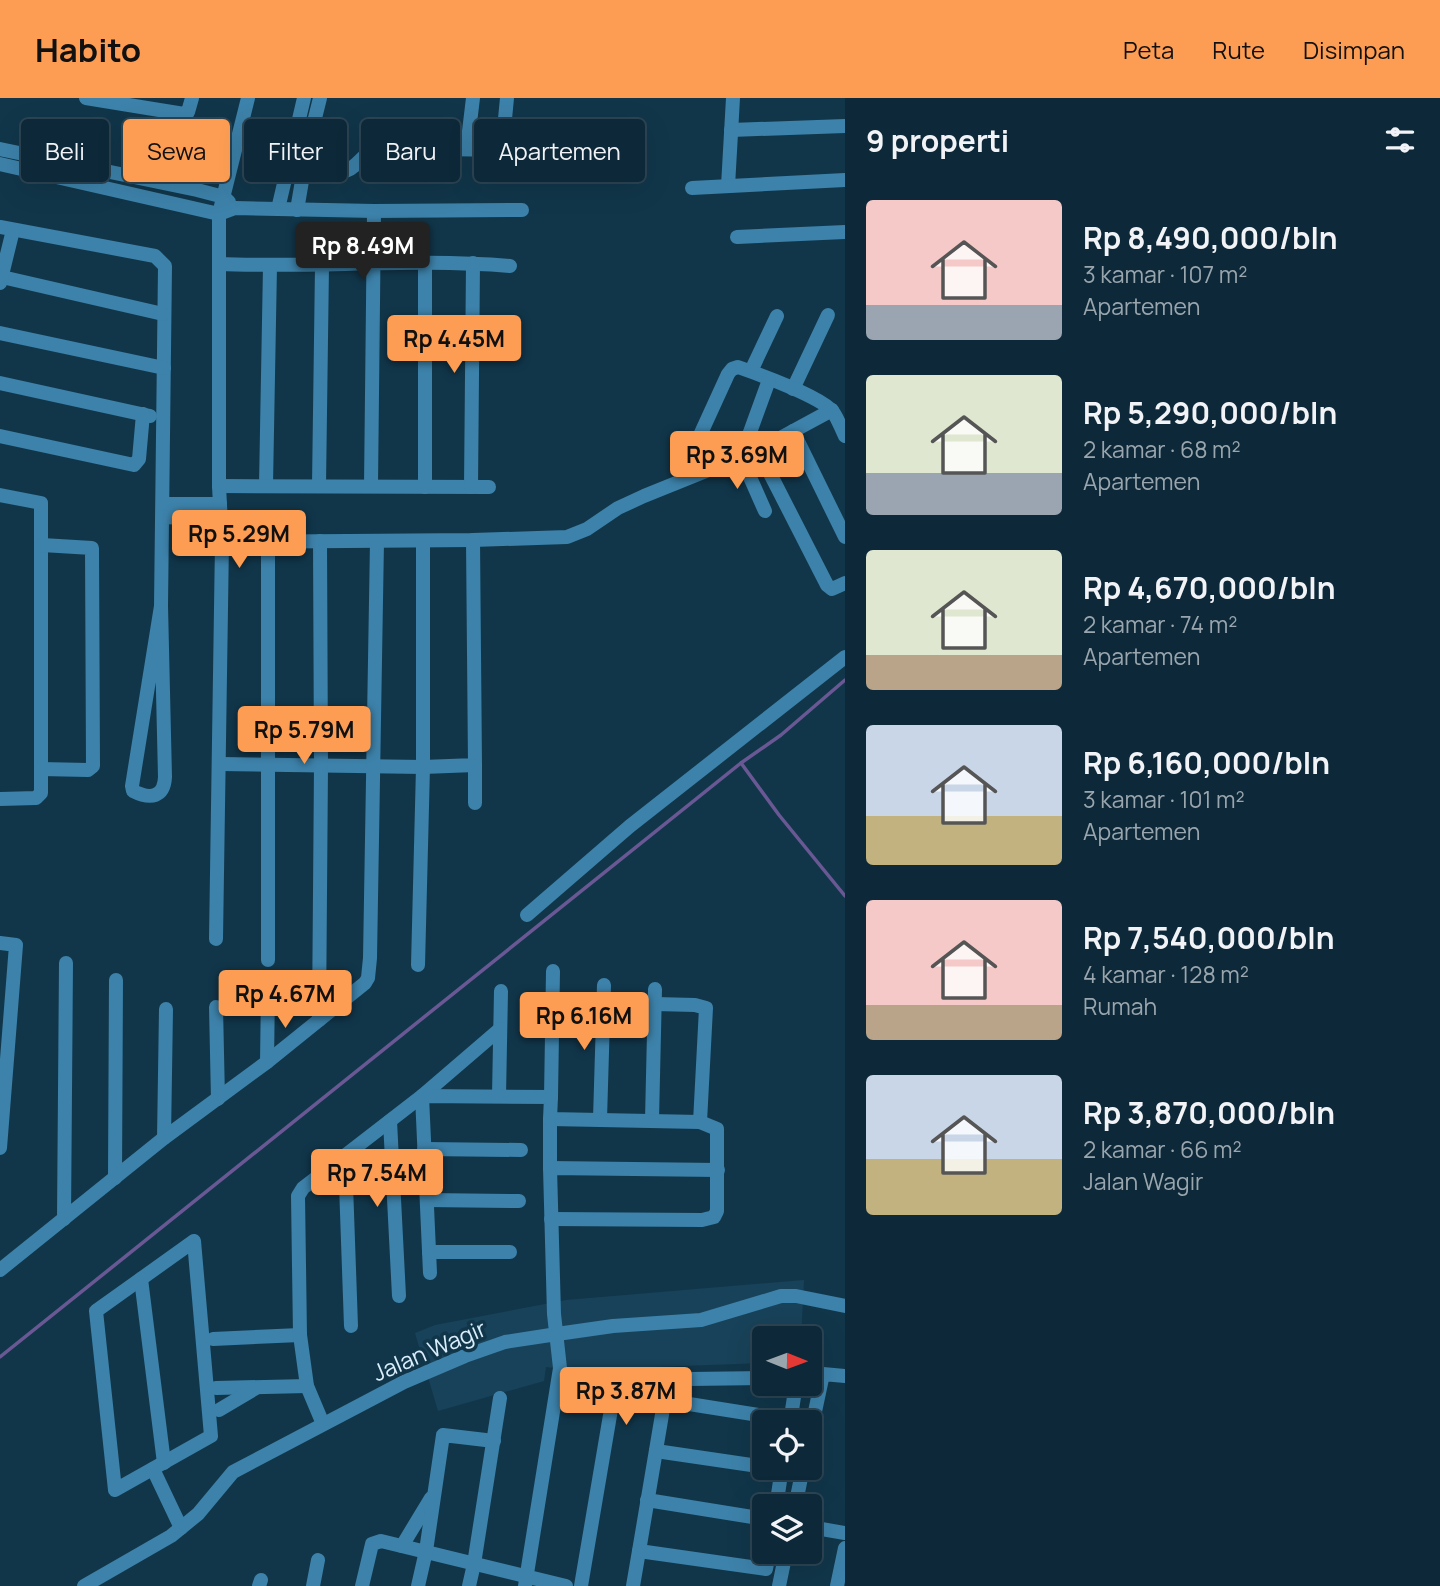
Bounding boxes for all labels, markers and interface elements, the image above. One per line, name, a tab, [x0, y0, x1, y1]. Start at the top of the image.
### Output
text: Habito	[35, 27, 141, 72]
text: Peta	[1123, 33, 1174, 66]
text: Rute	[1212, 33, 1265, 66]
text: Disimpan	[1303, 33, 1405, 66]
chip: Beli	[21, 119, 109, 182]
chip: Sewa	[123, 119, 230, 182]
chip: Filter	[244, 119, 347, 182]
chip: Baru	[361, 119, 460, 182]
chip: Apartemen	[474, 119, 645, 182]
text: 9 properti	[866, 120, 1009, 161]
icon: filters	[1381, 121, 1419, 159]
text: Rp 8,490,000/bln	[1083, 217, 1338, 258]
pin: Rp 8.49M	[291, 222, 435, 282]
icon: home	[922, 228, 1006, 312]
text: Rp 8.49M	[312, 229, 414, 261]
text: 3 kamar · 107 m²	[1083, 258, 1247, 290]
text: Apartemen	[1083, 290, 1200, 322]
pin: Rp 4.45M	[382, 316, 526, 375]
text: Rp 4.45M	[403, 322, 505, 354]
text: Rp 5,290,000/bln	[1083, 392, 1337, 433]
icon: home	[922, 403, 1006, 487]
pin: Rp 3.69M	[665, 432, 809, 491]
text: 2 kamar · 68 m²	[1083, 433, 1241, 465]
text: Rp 3.69M	[686, 438, 788, 470]
text: Apartemen	[1083, 465, 1200, 497]
pin: Rp 5.29M	[167, 510, 311, 570]
text: Rp 5.29M	[188, 517, 290, 549]
text: Rp 4,670,000/bln	[1083, 567, 1335, 608]
icon: home	[922, 578, 1006, 662]
text: 2 kamar · 74 m²	[1083, 608, 1237, 640]
text: Apartemen	[1083, 640, 1200, 672]
pin: Rp 5.79M	[232, 706, 376, 766]
text: Rp 5.79M	[254, 713, 354, 745]
text: Rp 6,160,000/bln	[1083, 742, 1330, 783]
icon: home	[922, 753, 1006, 837]
text: 3 kamar · 101 m²	[1083, 783, 1245, 815]
text: Apartemen	[1083, 815, 1200, 847]
text: Rp 7,540,000/bln	[1083, 917, 1334, 958]
icon: home	[922, 928, 1006, 1012]
text: 4 kamar · 128 m²	[1083, 958, 1249, 990]
pin: Rp 4.67M	[213, 970, 357, 1030]
text: Rp 4.67M	[235, 977, 335, 1009]
text: Rumah	[1083, 990, 1157, 1022]
pin: Rp 6.16M	[512, 992, 656, 1052]
text: Rp 6.16M	[536, 999, 632, 1031]
text: Rp 3,870,000/bln	[1083, 1092, 1335, 1133]
icon: home	[922, 1103, 1006, 1187]
text: 2 kamar · 66 m²	[1083, 1133, 1242, 1165]
pin: Rp 7.54M	[305, 1150, 449, 1209]
text: Rp 7.54M	[327, 1156, 427, 1188]
text: Jalan Wagir	[1083, 1165, 1203, 1197]
street label: Jalan Wagir	[367, 1312, 491, 1388]
north arrow	[752, 1326, 822, 1396]
map controls	[752, 1326, 822, 1564]
pin: Rp 3.87M	[554, 1368, 698, 1427]
text: Rp 3.87M	[576, 1374, 676, 1406]
button: locate	[752, 1410, 822, 1480]
button: layers	[752, 1494, 822, 1564]

